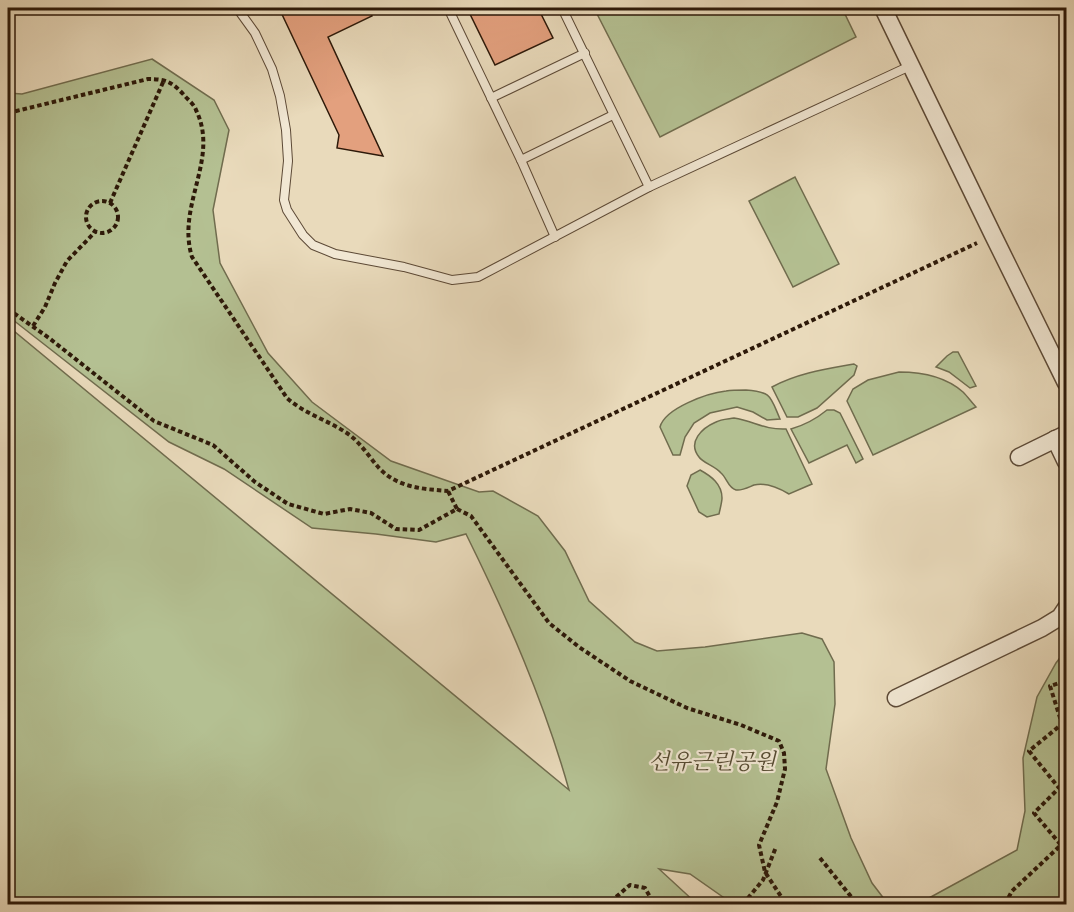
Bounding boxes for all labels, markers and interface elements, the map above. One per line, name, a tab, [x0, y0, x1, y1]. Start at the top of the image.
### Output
park label: 선유근린공원	[648, 748, 778, 776]

